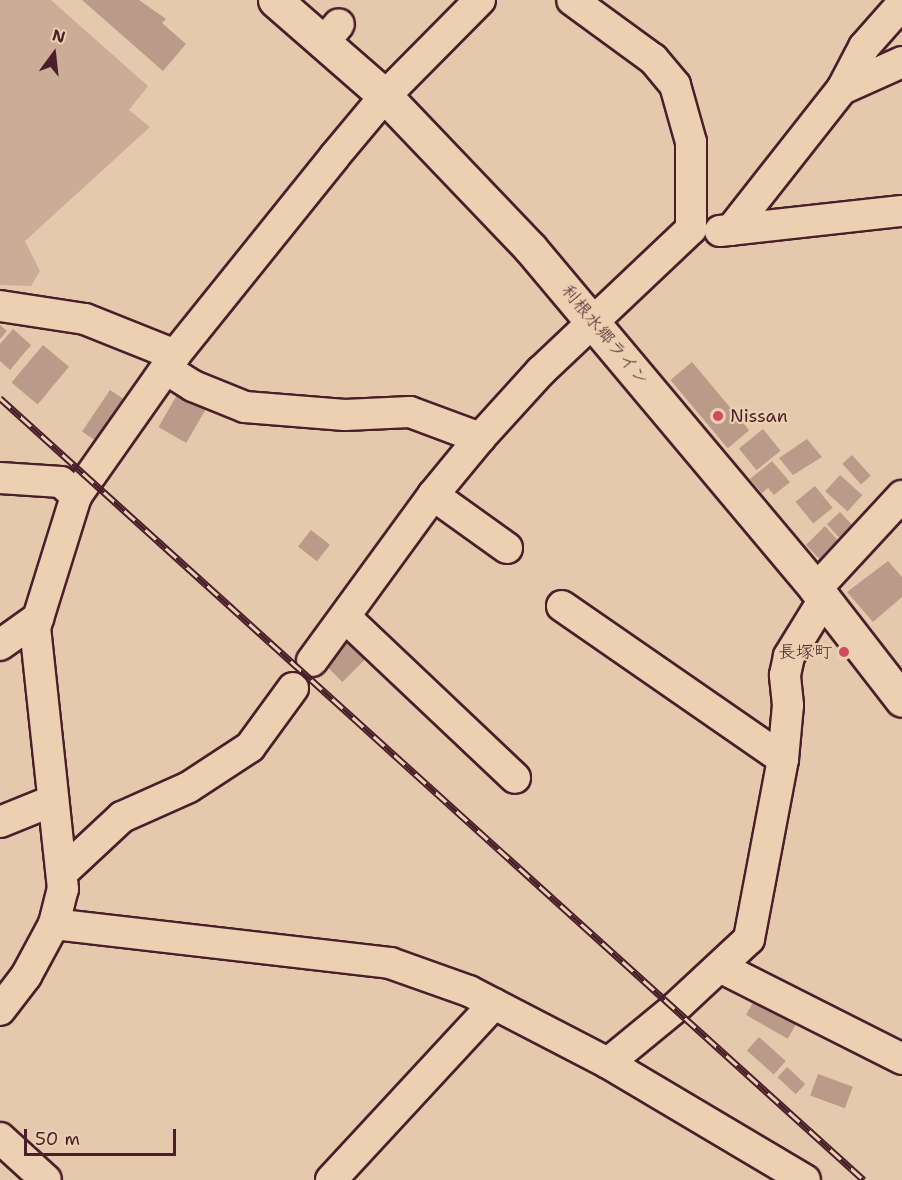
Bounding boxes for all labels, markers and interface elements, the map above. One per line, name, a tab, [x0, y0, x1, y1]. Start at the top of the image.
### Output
north arrow	[24, 24, 84, 84]
text: N	[50, 24, 68, 48]
street label: 利根水郷ライン	[556, 280, 654, 390]
place label: Nissan	[730, 405, 788, 427]
marker: Nissan	[711, 409, 725, 423]
place label: 長塚町	[778, 641, 832, 663]
marker: 長塚町	[837, 645, 851, 659]
scale bar	[27, 1117, 178, 1155]
text: 50 m	[35, 1127, 80, 1151]

